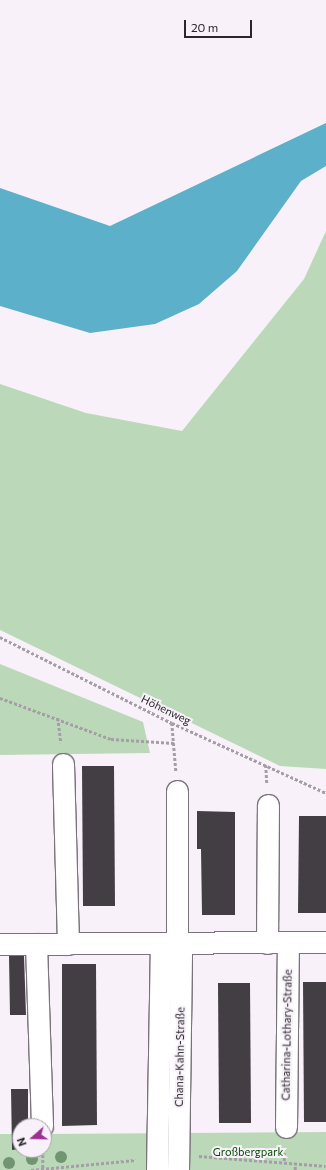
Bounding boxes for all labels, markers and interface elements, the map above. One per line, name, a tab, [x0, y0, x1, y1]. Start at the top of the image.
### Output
scale bar	[186, 12, 254, 38]
text: 20 m	[191, 20, 218, 34]
street label: Höhenweg	[139, 692, 193, 728]
street label: Catharina-Lothary-Straße	[279, 969, 295, 1101]
street label: Chana-Kahn-Straße	[173, 1007, 187, 1107]
north arrow	[12, 1118, 52, 1158]
text: N	[14, 1136, 29, 1148]
park label: Großbergpark	[213, 1145, 283, 1159]

